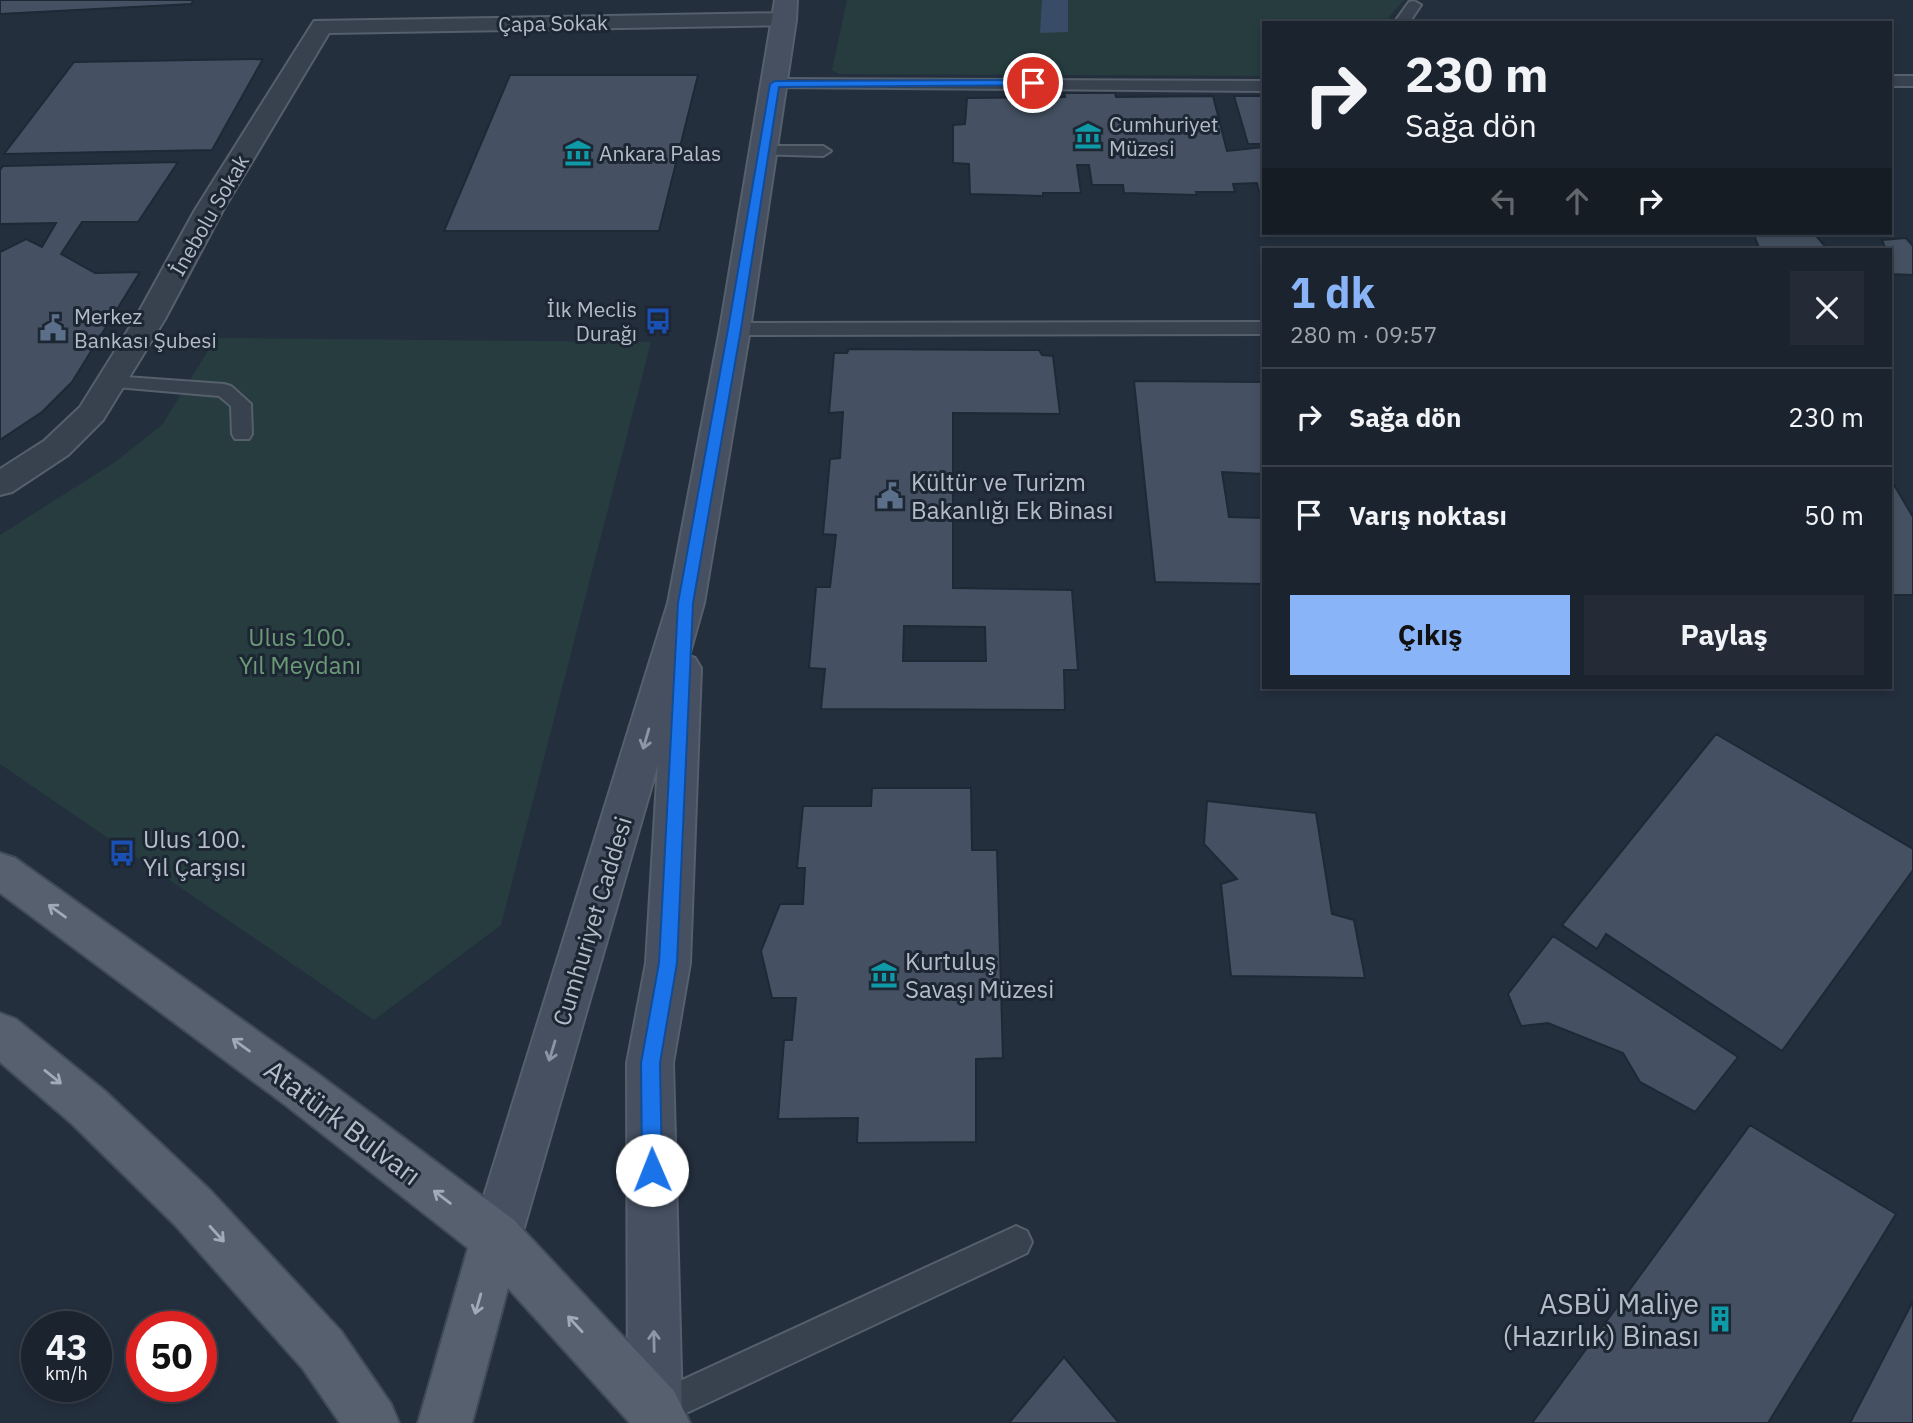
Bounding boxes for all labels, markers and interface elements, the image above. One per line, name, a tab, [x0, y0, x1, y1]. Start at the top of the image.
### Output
street label: Çapa Sokak	[498, 8, 608, 38]
text: 230 m	[1405, 42, 1549, 105]
icon: right	[1290, 49, 1381, 140]
pin	[1003, 53, 1063, 113]
icon: arrive	[1014, 64, 1052, 102]
text: Sağa dön	[1405, 104, 1537, 146]
place label: Cumhuriyet Müzesi	[1109, 110, 1218, 162]
museum icon: Cumhuriyet Müzesi	[1073, 121, 1103, 151]
museum icon: Ankara Palas	[563, 138, 593, 168]
place label: Ankara Palas	[599, 139, 721, 167]
street label: İnebolu Sokak	[163, 149, 255, 281]
icon: left	[1485, 182, 1523, 220]
icon: ahead	[1558, 182, 1596, 220]
icon: right	[1631, 182, 1669, 220]
text: 1 dk	[1290, 265, 1375, 320]
button: close	[1790, 271, 1864, 345]
place label: İlk Meclis Durağı	[547, 295, 637, 347]
place label: Merkez Bankası Şubesi	[74, 302, 217, 354]
bus stop icon: İlk Meclis Durağı	[643, 306, 673, 336]
public building icon: Merkez Bankası Şubesi	[38, 313, 68, 343]
text: 280 m · 09:57	[1290, 319, 1437, 349]
icon: right	[1290, 398, 1328, 436]
text: Sağa dön	[1349, 400, 1461, 434]
text: 230 m	[1788, 400, 1864, 434]
place label: Kültür ve Turizm Bakanlığı Ek Binası	[911, 466, 1114, 526]
public building icon: Kültür ve Turizm Bakanlığı Ek Binası	[875, 481, 905, 511]
icon: arrive	[1290, 496, 1328, 534]
text: Varış noktası	[1349, 498, 1507, 532]
text: 50 m	[1804, 498, 1864, 532]
button: Çıkış	[1290, 595, 1570, 675]
button: Paylaş	[1584, 595, 1864, 675]
park label: Ulus 100. Yıl Meydanı	[239, 621, 361, 681]
one-way arrow	[639, 728, 652, 750]
street label: Cumhuriyet Caddesi	[545, 813, 639, 1029]
place label: Ulus 100. Yıl Çarşısı	[143, 823, 247, 883]
bus stop icon: Ulus 100. Yıl Çarşısı	[107, 838, 137, 868]
one-way arrow	[48, 904, 67, 918]
place label: Kurtuluş Savaşı Müzesi	[905, 945, 1054, 1005]
museum icon: Kurtuluş Savaşı Müzesi	[869, 960, 899, 990]
one-way arrow	[232, 1038, 251, 1052]
one-way arrow	[545, 1040, 558, 1062]
street label: Atatürk Bulvarı	[257, 1051, 429, 1193]
one-way arrow	[43, 1070, 61, 1085]
position arrow	[615, 1133, 689, 1207]
one-way arrow	[433, 1189, 452, 1204]
one-way arrow	[209, 1225, 225, 1243]
place label: ASBÜ Maliye (Hazırlık) Binası	[1502, 1285, 1699, 1354]
one-way arrow	[471, 1292, 484, 1315]
building icon: ASBÜ Maliye (Hazırlık) Binası	[1705, 1304, 1735, 1334]
speed limit sign: 50	[126, 1311, 217, 1402]
one-way arrow	[567, 1315, 583, 1333]
text: 43	[45, 1324, 88, 1370]
one-way arrow	[647, 1330, 661, 1353]
text: km/h	[45, 1362, 88, 1385]

